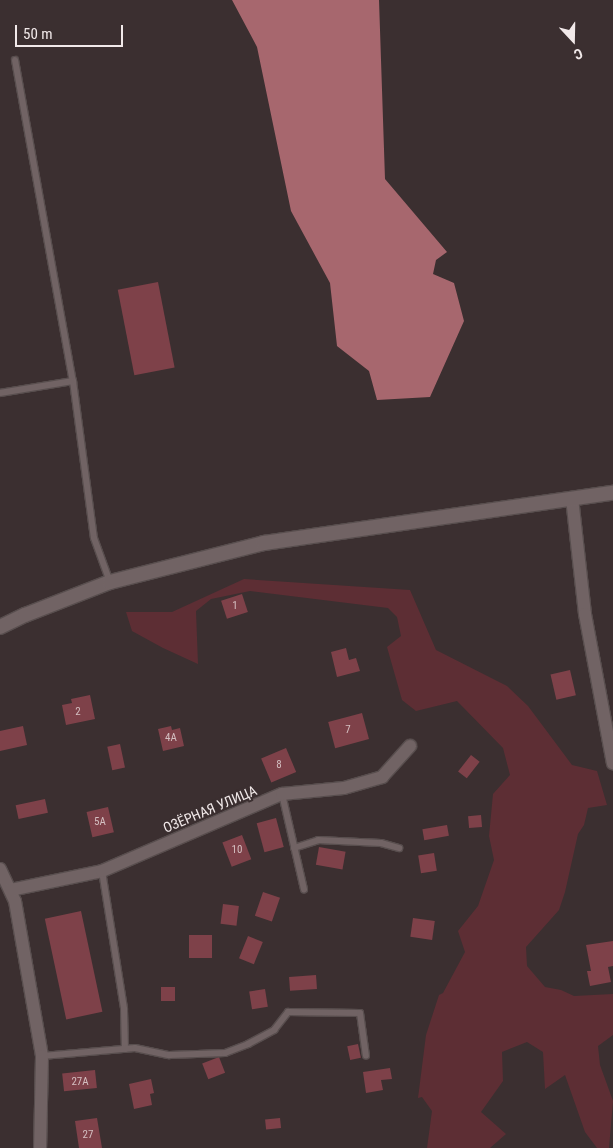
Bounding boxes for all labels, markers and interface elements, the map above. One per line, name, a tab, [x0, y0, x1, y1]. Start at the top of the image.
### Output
scale bar	[18, 15, 125, 47]
north arrow	[548, 15, 598, 65]
text: 50 m	[23, 25, 53, 43]
text: С	[572, 45, 585, 63]
house number: 1	[232, 599, 238, 613]
house number: 2	[75, 705, 81, 719]
house number: 7	[345, 723, 351, 737]
house number: 4А	[165, 731, 177, 745]
house number: 8	[276, 758, 282, 772]
street label: ОЗЁРНАЯ УЛИЦА	[161, 782, 259, 836]
house number: 5А	[94, 815, 106, 829]
house number: 10	[232, 843, 242, 857]
house number: 27А	[71, 1075, 89, 1089]
house number: 27	[83, 1128, 93, 1142]

